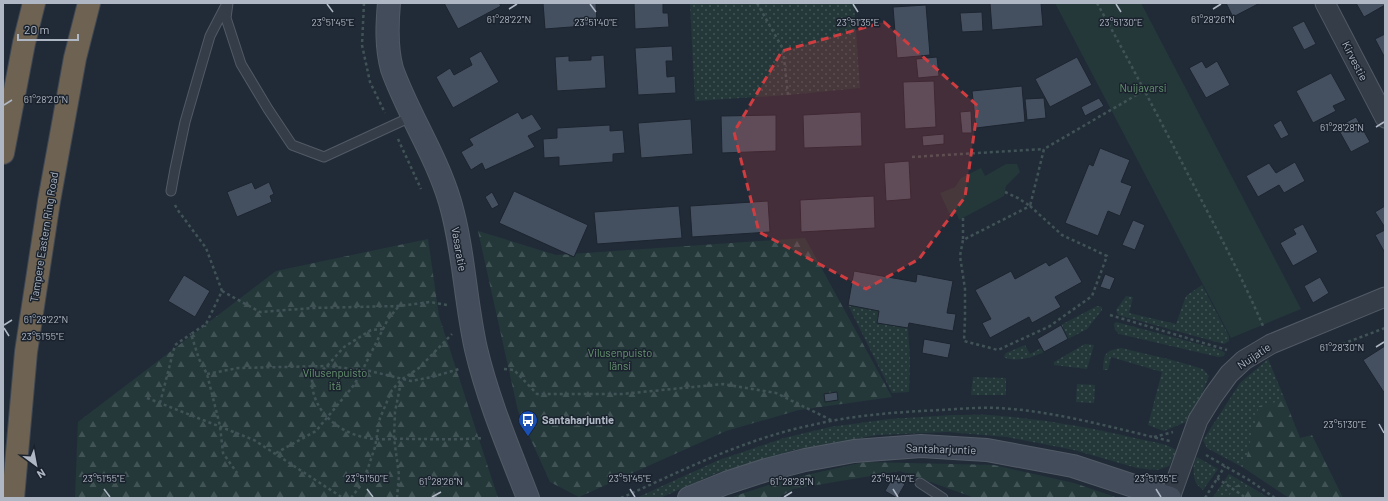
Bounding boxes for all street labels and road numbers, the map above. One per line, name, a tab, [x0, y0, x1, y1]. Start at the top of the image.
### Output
street label: Kirvestie	[1340, 39, 1371, 83]
street label: Tampere Eastern Ring Road	[27, 171, 60, 303]
street label: Vasaratie	[449, 226, 470, 272]
street label: Nuijatie	[1235, 340, 1273, 371]
street label: Santaharjuntie	[906, 441, 977, 456]

